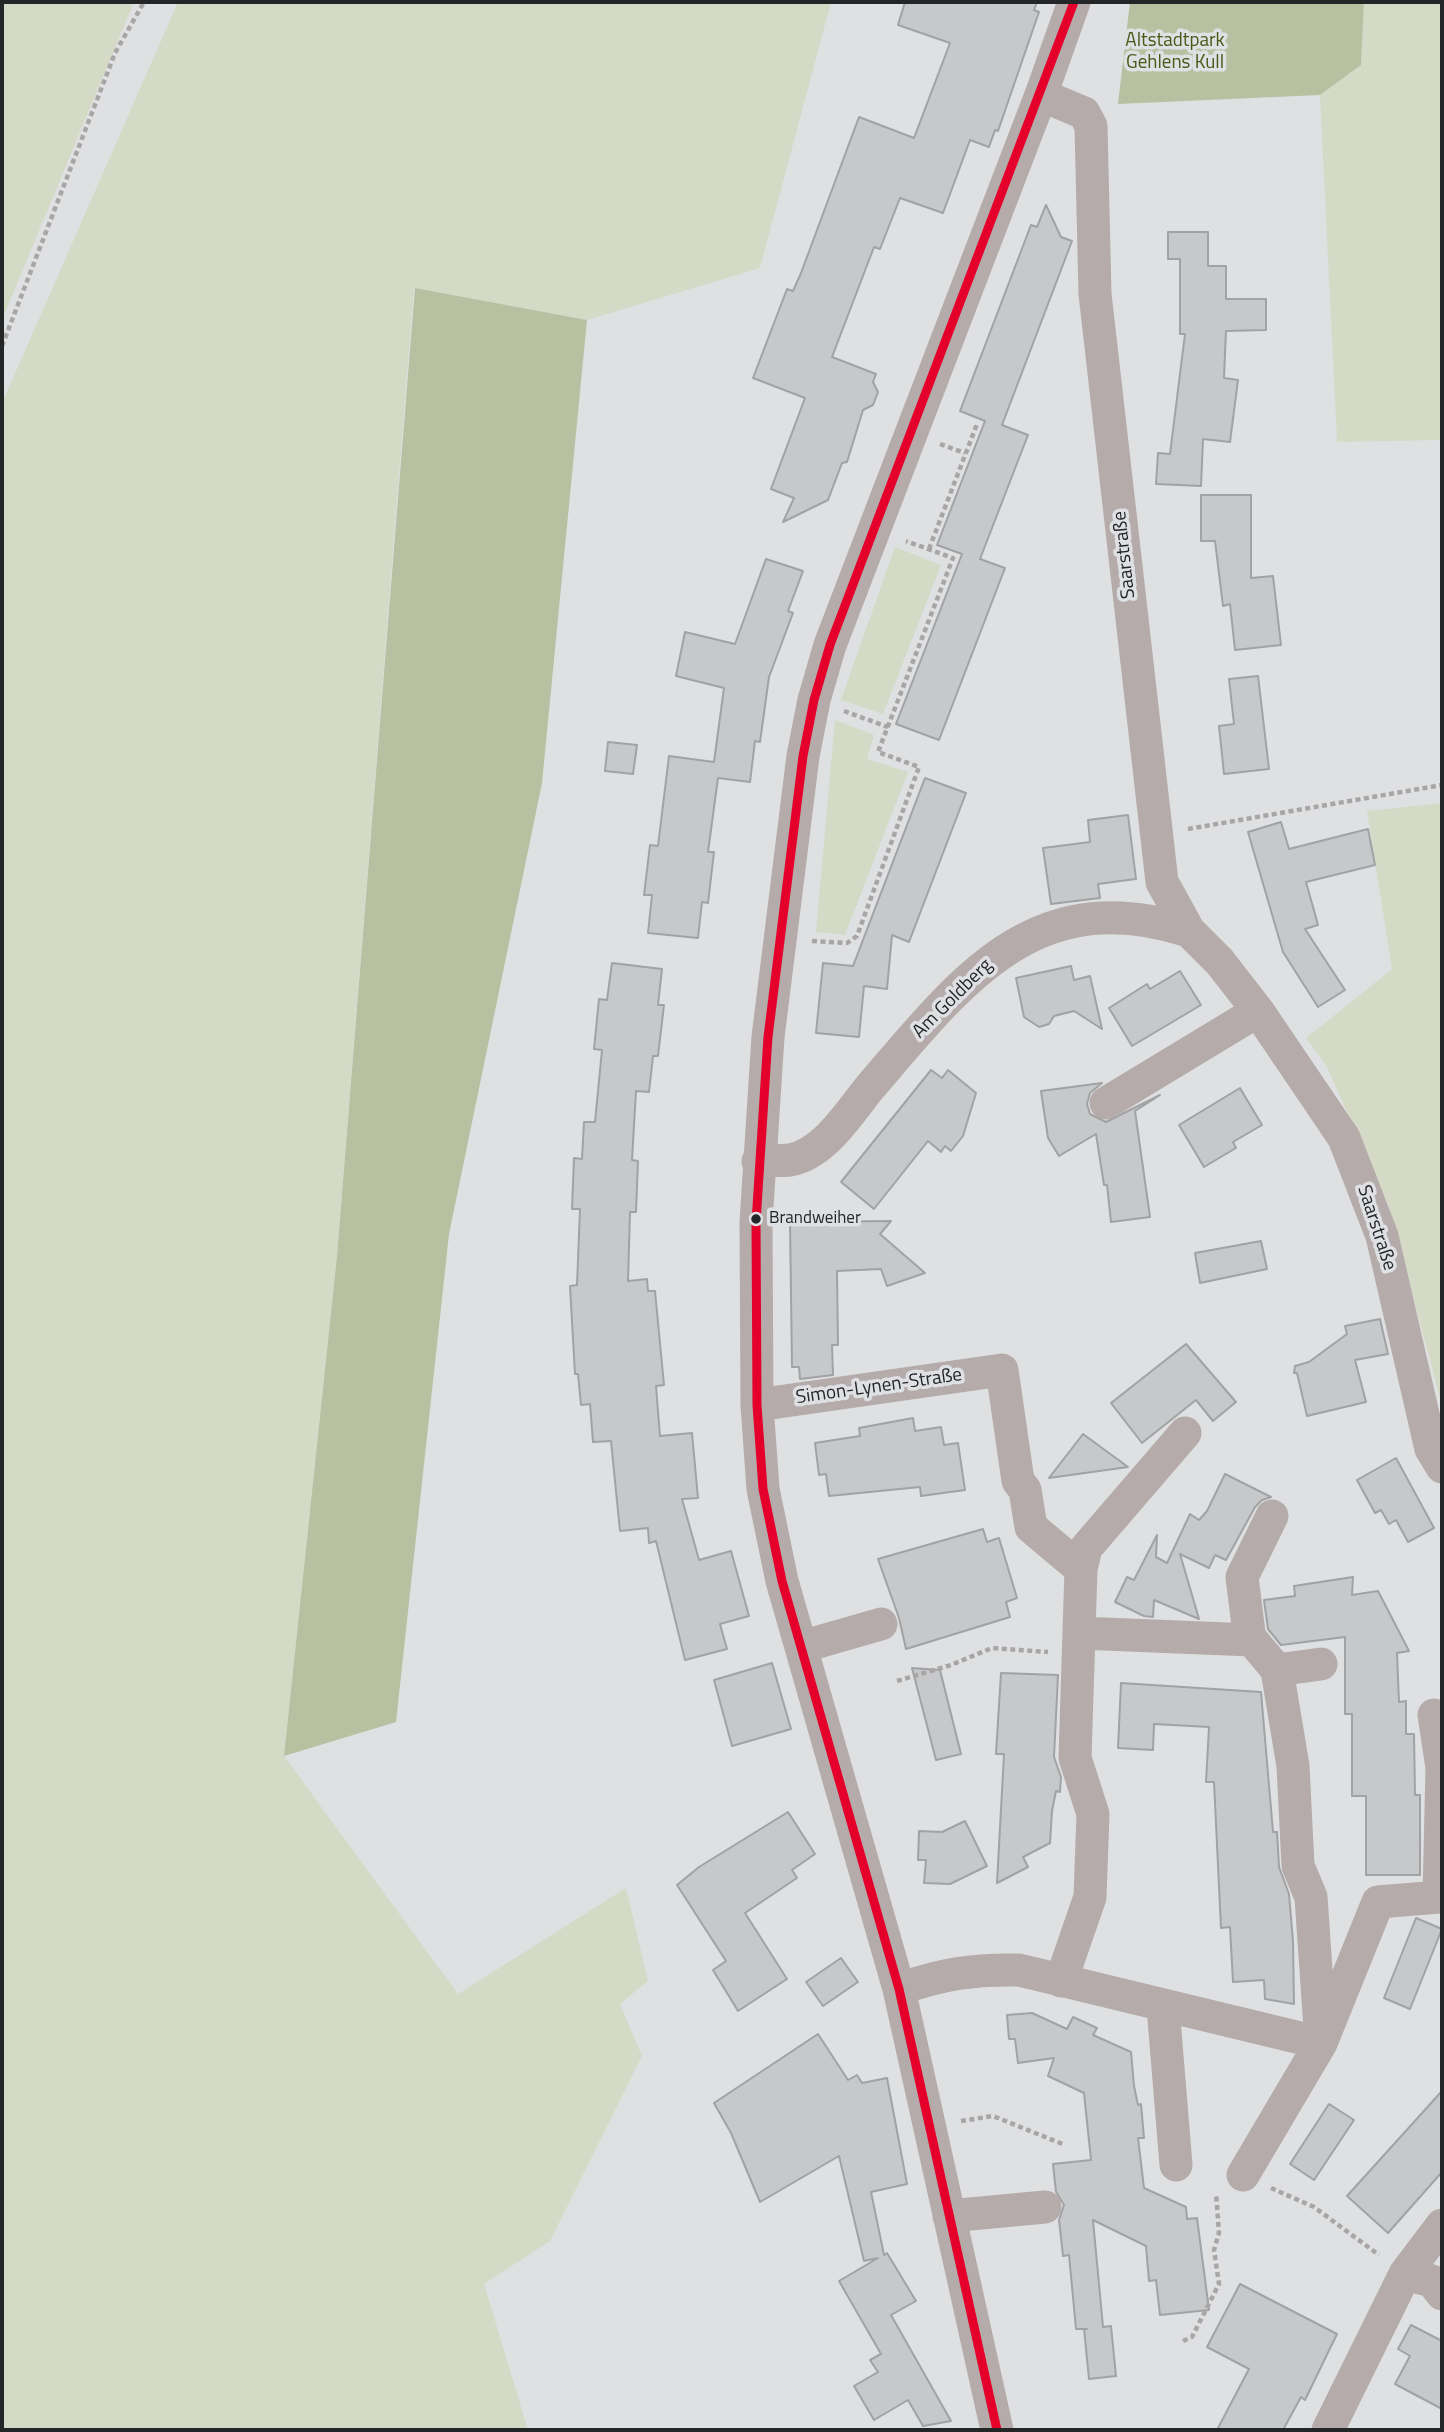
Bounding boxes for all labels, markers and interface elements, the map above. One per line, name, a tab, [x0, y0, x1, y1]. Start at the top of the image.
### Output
park label: Altstadtpark Gehlens Kull	[1125, 30, 1225, 74]
street label: Saarstraße	[1109, 510, 1141, 600]
street label: Am Goldberg	[908, 954, 998, 1044]
street label: Saarstraße	[1352, 1183, 1400, 1273]
place label: Brandweiher	[769, 1209, 861, 1229]
marker: Brandweiher	[749, 1212, 763, 1226]
street label: Simon-Lynen-Straße	[794, 1364, 964, 1410]

